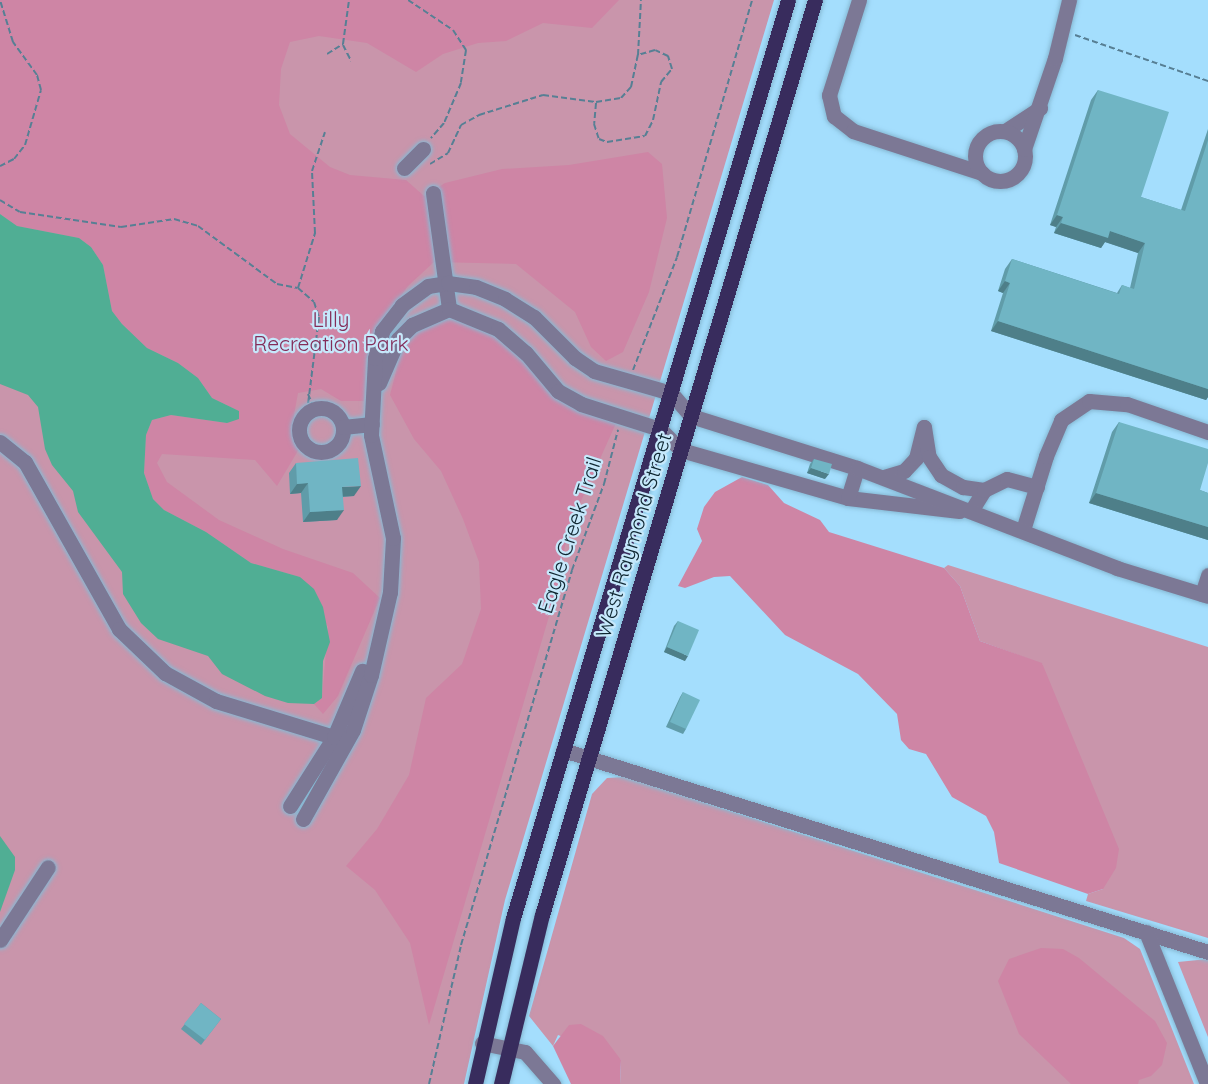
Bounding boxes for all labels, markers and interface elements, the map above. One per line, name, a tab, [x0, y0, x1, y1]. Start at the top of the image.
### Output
park label: Lilly Recreation Park	[253, 306, 409, 356]
street label: West Raymond Street	[590, 429, 676, 641]
street label: Eagle Creek Trail	[532, 453, 606, 617]

